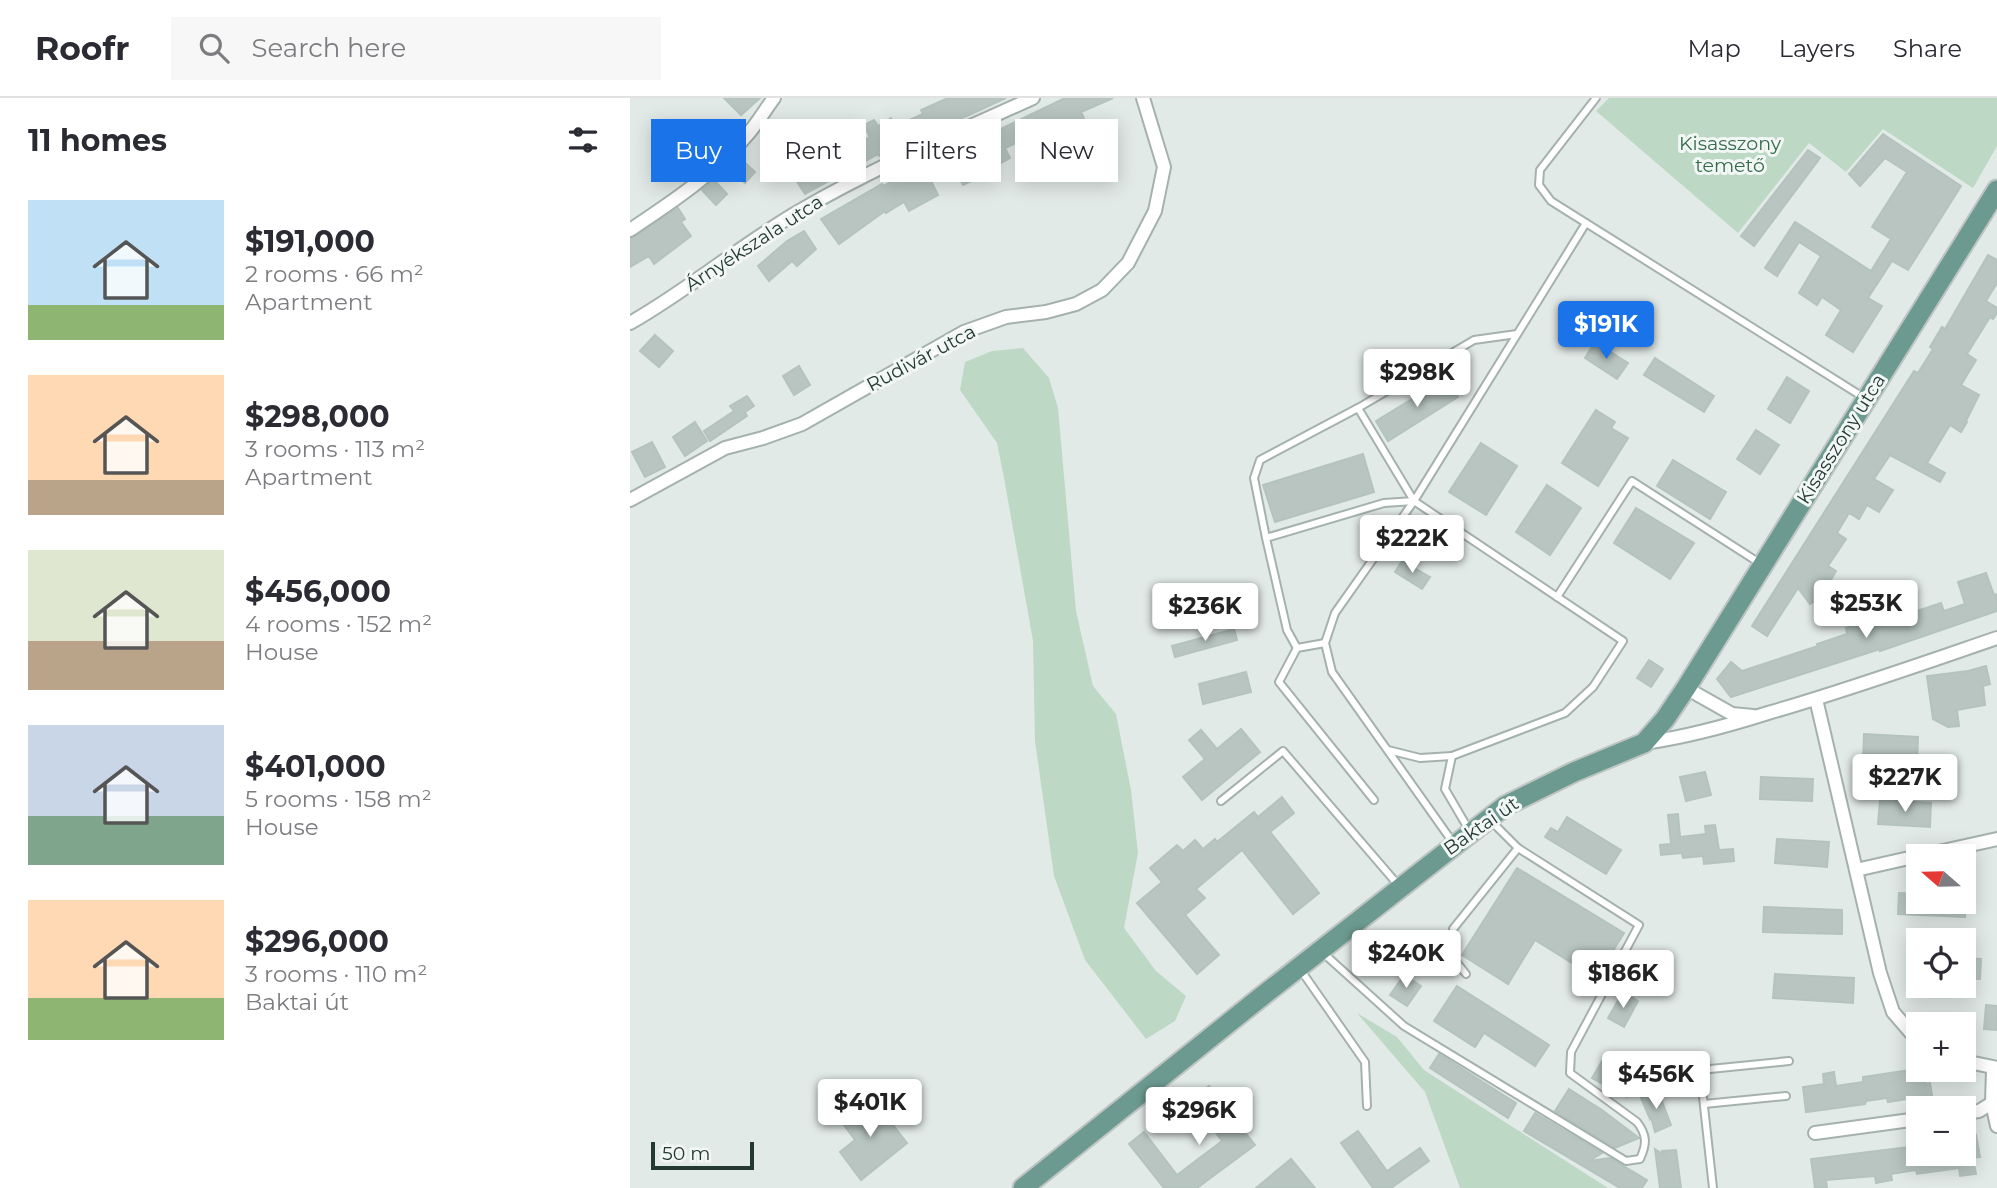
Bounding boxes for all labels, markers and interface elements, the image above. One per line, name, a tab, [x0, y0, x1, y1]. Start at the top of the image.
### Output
search box	[171, 17, 661, 80]
text: Roofr	[35, 28, 129, 68]
icon: search	[195, 29, 233, 67]
text: Search here	[251, 32, 406, 64]
text: Map	[1687, 34, 1741, 63]
text: Layers	[1779, 34, 1855, 63]
text: Share	[1893, 34, 1962, 63]
chip: Buy	[651, 119, 746, 182]
chip: Rent	[760, 119, 866, 182]
chip: Filters	[880, 119, 1001, 182]
chip: New	[1015, 119, 1118, 182]
icon: filters	[564, 121, 602, 159]
text: 11 homes	[28, 122, 167, 159]
park label: Kisasszony temető	[1679, 132, 1782, 177]
street label: Árnyékszala utca	[681, 190, 827, 296]
text: $191,000	[245, 223, 375, 260]
icon: home	[84, 228, 168, 312]
text: 2 rooms · 66 m²	[245, 260, 424, 288]
text: Apartment	[245, 288, 373, 316]
pin: $191K	[1557, 302, 1655, 361]
text: $191K	[1574, 310, 1638, 338]
street label: Rudivár utca	[863, 320, 979, 396]
pin: $298K	[1368, 350, 1466, 409]
text: $298K	[1379, 358, 1455, 386]
street label: Kisasszony utca	[1792, 370, 1890, 508]
text: $298,000	[245, 398, 390, 435]
icon: home	[84, 403, 168, 487]
text: 3 rooms · 113 m²	[245, 435, 425, 463]
text: Apartment	[245, 463, 373, 491]
pin: $222K	[1363, 516, 1461, 575]
text: $222K	[1376, 524, 1448, 552]
text: $456,000	[245, 573, 391, 610]
icon: home	[84, 578, 168, 662]
pin: $253K	[1817, 580, 1915, 640]
pin: $236K	[1156, 584, 1254, 643]
text: $253K	[1830, 589, 1902, 617]
text: $236K	[1168, 592, 1242, 620]
text: 4 rooms · 152 m²	[245, 610, 432, 638]
text: House	[245, 638, 319, 666]
text: $401,000	[245, 748, 386, 785]
icon: home	[84, 753, 168, 837]
pin: $227K	[1856, 754, 1954, 814]
text: $227K	[1868, 763, 1942, 791]
text: 5 rooms · 158 m²	[245, 785, 432, 813]
street label: Baktai út	[1439, 792, 1523, 860]
text: House	[245, 813, 319, 841]
north arrow	[1906, 844, 1976, 914]
map controls	[1906, 844, 1976, 1166]
text: $296,000	[245, 923, 389, 960]
icon: home	[84, 928, 168, 1012]
button: locate	[1906, 928, 1976, 998]
pin: $240K	[1357, 930, 1455, 990]
text: $240K	[1368, 939, 1444, 967]
pin: $186K	[1574, 950, 1672, 1010]
text: $186K	[1588, 959, 1658, 987]
text: 3 rooms · 110 m²	[245, 960, 427, 988]
text: Baktai út	[245, 988, 349, 1016]
button: +	[1906, 1012, 1976, 1082]
pin: $456K	[1607, 1052, 1705, 1111]
text: $456K	[1618, 1060, 1694, 1088]
pin: $401K	[821, 1080, 919, 1139]
text: $401K	[834, 1088, 906, 1116]
pin: $296K	[1150, 1088, 1248, 1147]
text: $296K	[1162, 1096, 1236, 1124]
button: −	[1906, 1096, 1976, 1166]
scale bar	[651, 1139, 754, 1171]
text: 50 m	[662, 1142, 710, 1165]

